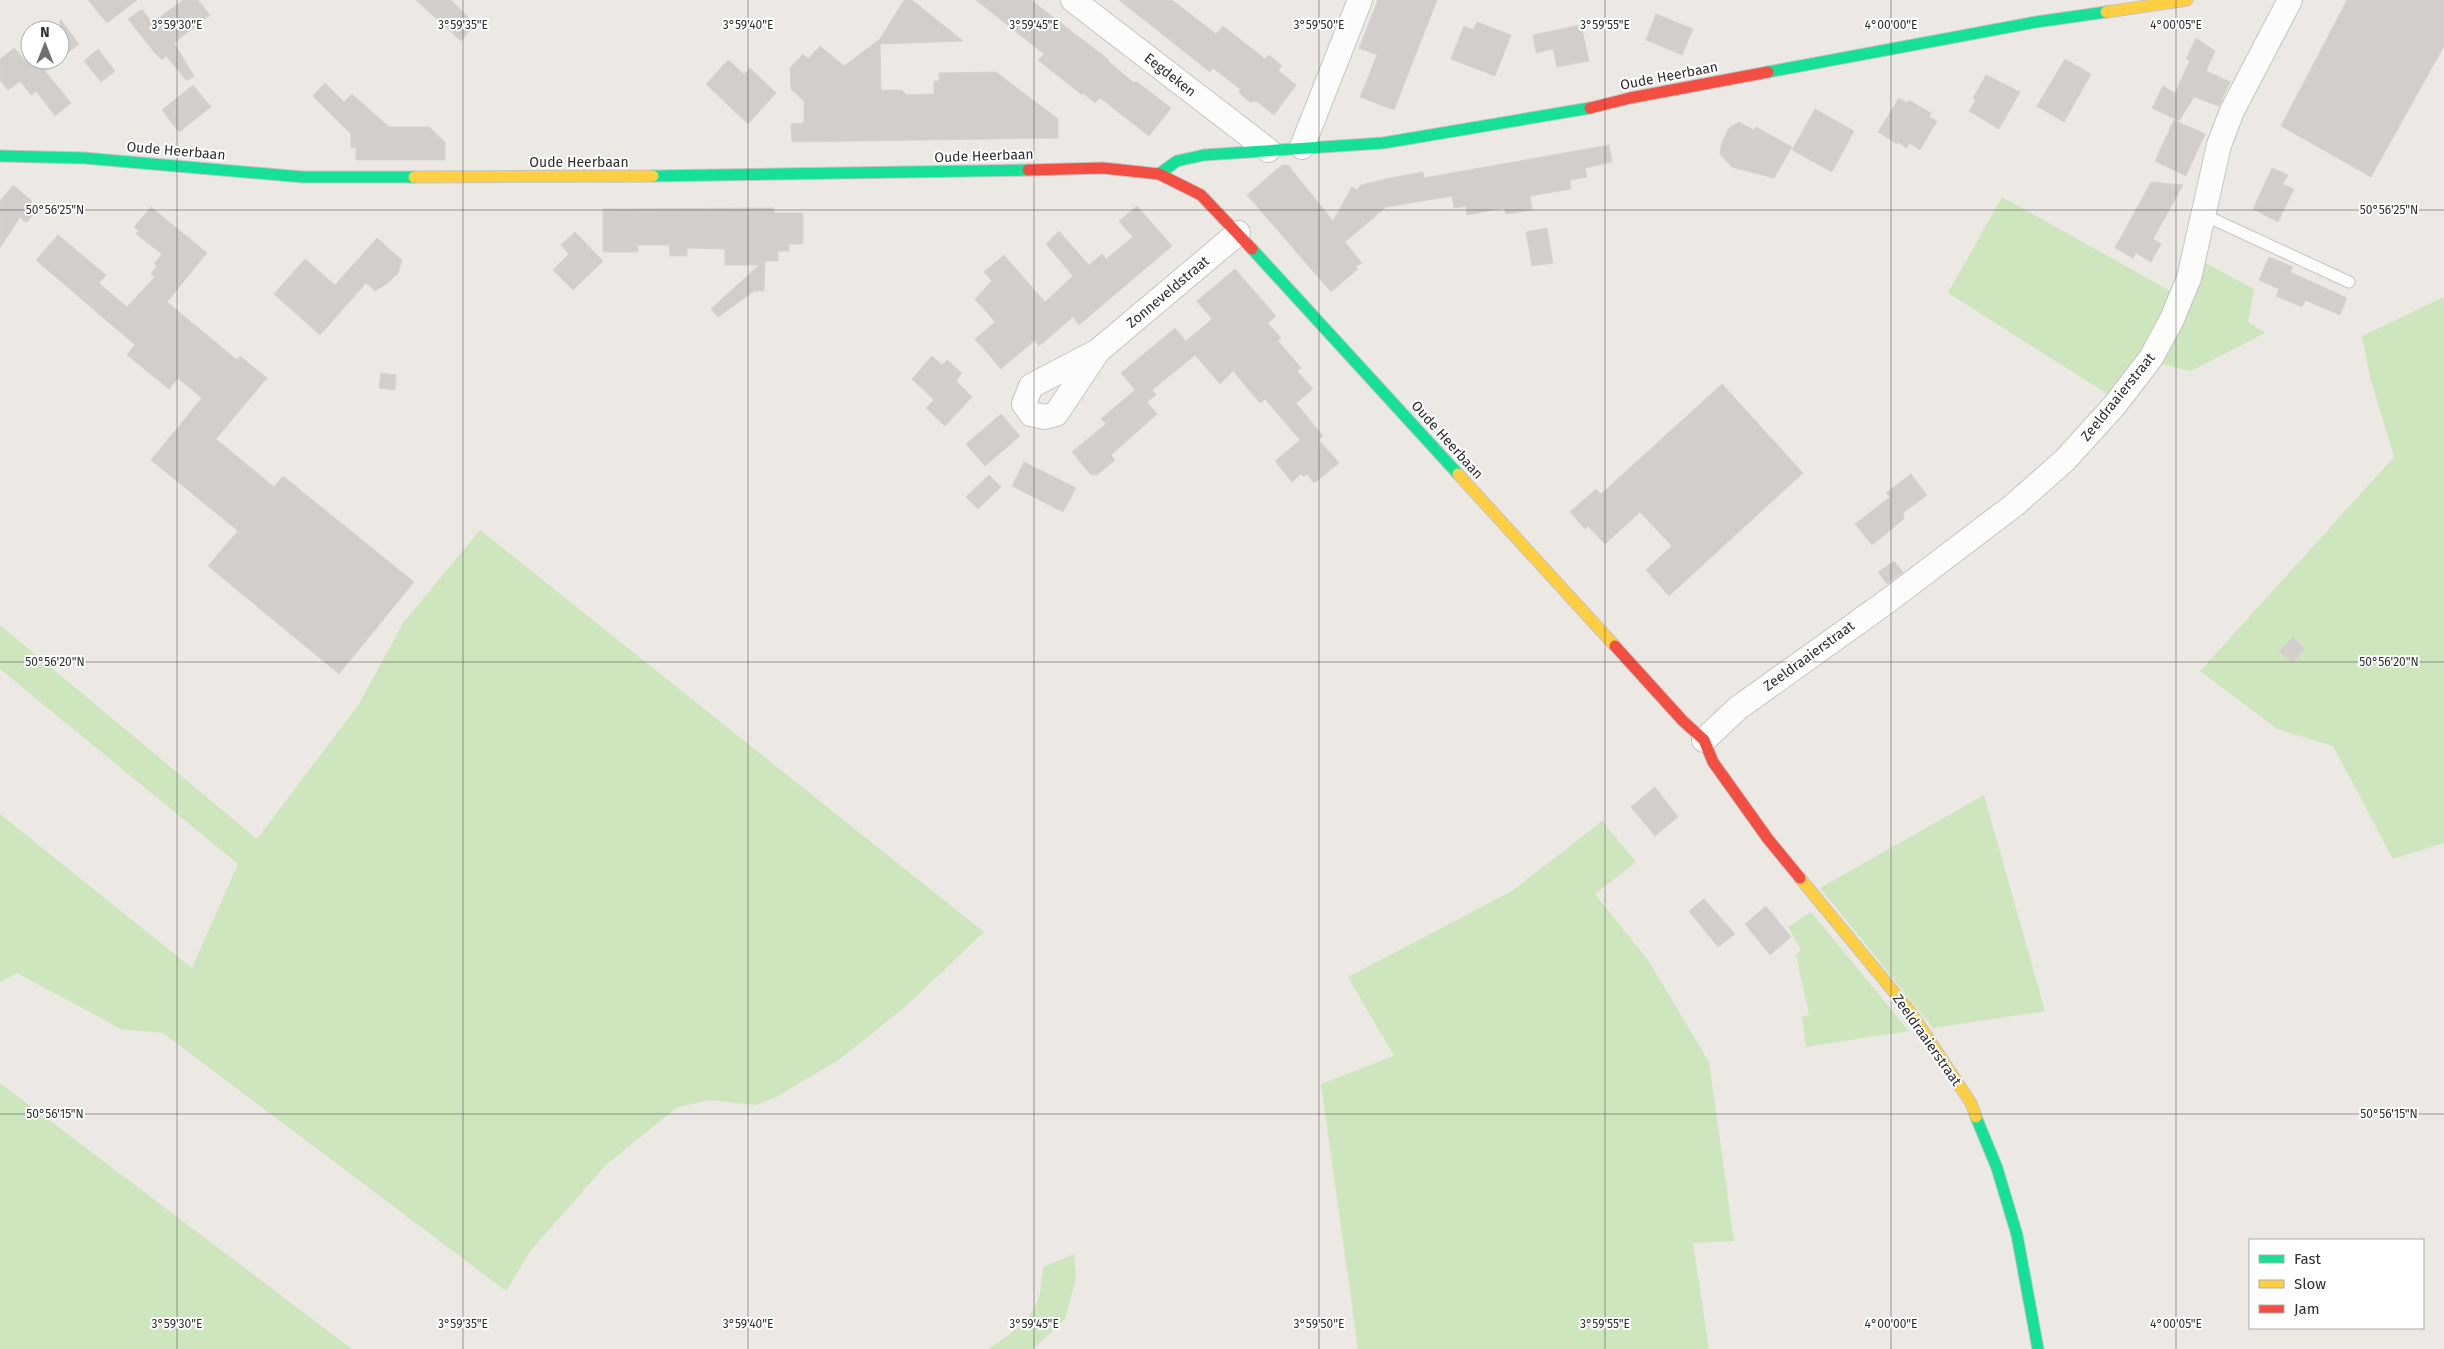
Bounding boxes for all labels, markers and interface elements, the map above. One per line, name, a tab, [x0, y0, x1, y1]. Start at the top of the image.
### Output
text: 3°59'30"E	[152, 18, 202, 32]
text: 3°59'35"E	[438, 18, 488, 32]
text: 3°59'40"E	[723, 18, 773, 32]
text: 3°59'45"E	[1009, 18, 1059, 32]
text: 3°59'50"E	[1294, 18, 1344, 32]
text: 3°59'55"E	[1580, 18, 1630, 32]
text: 4°00'00"E	[1865, 18, 1917, 32]
text: 4°00'05"E	[2150, 18, 2202, 32]
north arrow	[20, 20, 70, 70]
text: N	[40, 24, 50, 41]
street label: Eegdeken	[1141, 50, 1199, 100]
street label: Oude Heerbaan	[1619, 58, 1719, 94]
street label: Oude Heerbaan	[126, 138, 226, 164]
street label: Oude Heerbaan	[934, 146, 1034, 166]
street label: Oude Heerbaan	[529, 154, 629, 171]
text: 50°56'25"N	[26, 203, 84, 217]
text: 50°56'25"N	[2360, 203, 2418, 217]
street label: Zonneveldstraat	[1123, 252, 1214, 332]
street label: Zeeldraaierstraat	[2077, 349, 2159, 444]
street label: Oude Heerbaan	[1407, 397, 1487, 483]
street label: Zeeldraaierstraat	[1760, 617, 1859, 695]
text: 50°56'20"N	[25, 655, 85, 669]
text: 50°56'20"N	[2359, 655, 2419, 669]
street label: Zeeldraaierstraat	[1889, 991, 1966, 1090]
text: 50°56'15"N	[26, 1107, 84, 1121]
text: 50°56'15"N	[2360, 1107, 2418, 1121]
legend	[2249, 1239, 2424, 1329]
text: Fast	[2294, 1250, 2321, 1268]
text: Slow	[2294, 1275, 2326, 1293]
text: Jam	[2294, 1300, 2320, 1318]
text: 3°59'30"E	[152, 1317, 202, 1331]
text: 3°59'35"E	[438, 1317, 488, 1331]
text: 3°59'40"E	[723, 1317, 773, 1331]
text: 3°59'45"E	[1009, 1317, 1059, 1331]
text: 3°59'50"E	[1294, 1317, 1344, 1331]
text: 3°59'55"E	[1580, 1317, 1630, 1331]
text: 4°00'00"E	[1865, 1317, 1917, 1331]
text: 4°00'05"E	[2150, 1317, 2202, 1331]

